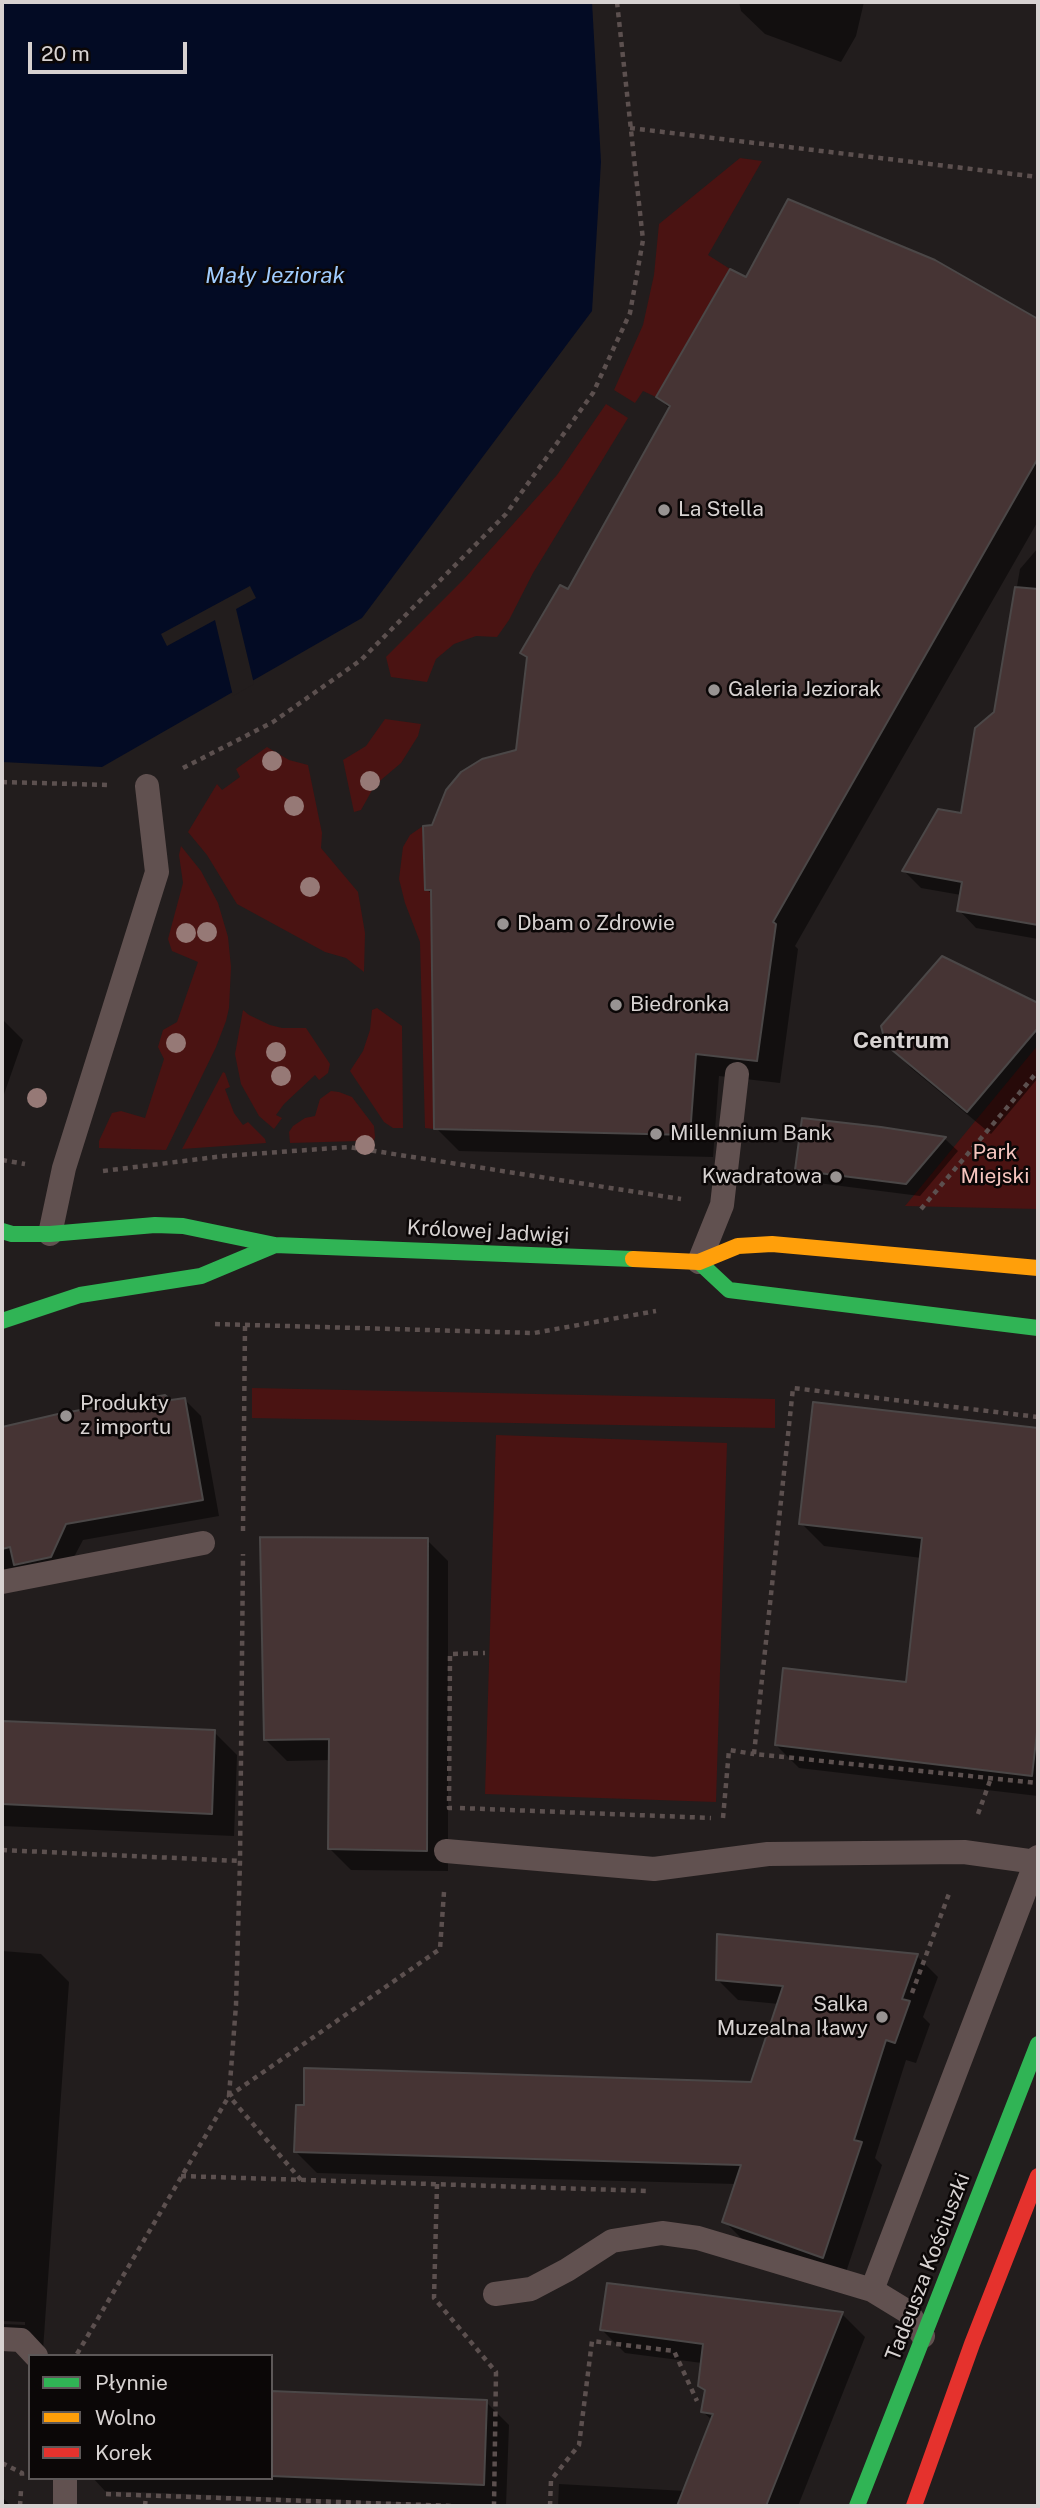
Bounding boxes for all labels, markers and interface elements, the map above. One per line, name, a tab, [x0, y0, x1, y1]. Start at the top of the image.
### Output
scale bar	[32, 28, 191, 72]
text: 20 m	[41, 41, 90, 66]
water label: Mały Jeziorak	[205, 262, 345, 290]
place label: La Stella	[678, 497, 764, 523]
marker: La Stella	[656, 502, 672, 518]
place label: Galeria Jeziorak	[728, 677, 881, 703]
marker: Galeria Jeziorak	[706, 682, 722, 698]
place label: Dbam o Zdrowie	[517, 911, 675, 937]
marker: Dbam o Zdrowie	[495, 916, 511, 932]
place label: Biedronka	[630, 992, 729, 1018]
marker: Biedronka	[608, 997, 624, 1013]
district label: Centrum	[853, 1027, 949, 1055]
place label: Millennium Bank	[670, 1121, 832, 1147]
marker: Millennium Bank	[648, 1126, 664, 1142]
park label: Park Miejski	[961, 1140, 1029, 1190]
place label: Kwadratowa	[702, 1164, 822, 1190]
marker: Kwadratowa	[828, 1169, 844, 1185]
street label: Królowej Jadwigi	[406, 1215, 570, 1249]
place label: Produkty z importu	[80, 1391, 171, 1441]
marker: Produkty z importu	[58, 1408, 74, 1424]
place label: Salka Muzealna Iławy	[717, 1992, 868, 2042]
marker: Salka Muzealna Iławy	[874, 2009, 890, 2025]
street label: Tadeusza Kościuszki	[881, 2169, 975, 2365]
legend	[28, 2354, 273, 2480]
text: Płynnie	[95, 2370, 168, 2395]
text: Wolno	[95, 2405, 156, 2430]
text: Korek	[95, 2440, 152, 2465]

